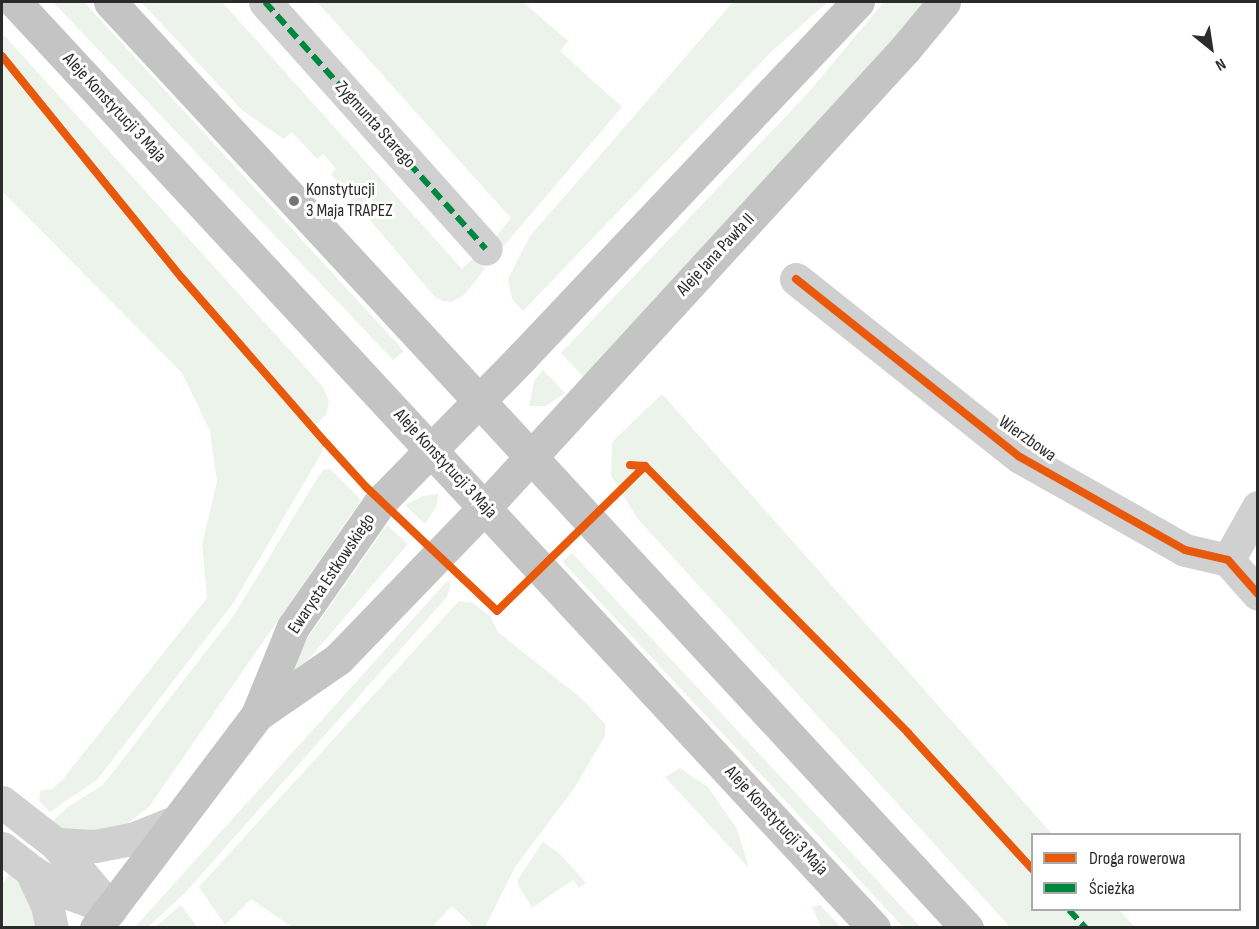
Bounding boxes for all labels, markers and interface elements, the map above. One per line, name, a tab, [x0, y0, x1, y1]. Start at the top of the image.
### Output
north arrow	[1181, 18, 1241, 78]
street label: Aleje Konstytucji 3 Maja	[58, 49, 170, 167]
text: N	[1212, 54, 1229, 74]
street label: Zygmunta Starego	[330, 77, 420, 173]
place label: Konstytucji 3 Maja TRAPEZ	[306, 180, 393, 222]
marker: Konstytucji 3 Maja TRAPEZ	[287, 194, 301, 208]
street label: Aleje Jana Pawła II	[672, 209, 760, 301]
street label: Aleje Konstytucji 3 Maja	[389, 405, 501, 523]
street label: Wierzbowa	[994, 411, 1060, 467]
street label: Ewarysta Estkowskiego	[284, 510, 380, 638]
street label: Aleje Konstytucji 3 Maja	[720, 762, 832, 880]
legend	[1031, 833, 1241, 911]
text: Droga rowerowa	[1089, 848, 1186, 869]
text: Ścieżka	[1089, 878, 1135, 899]

